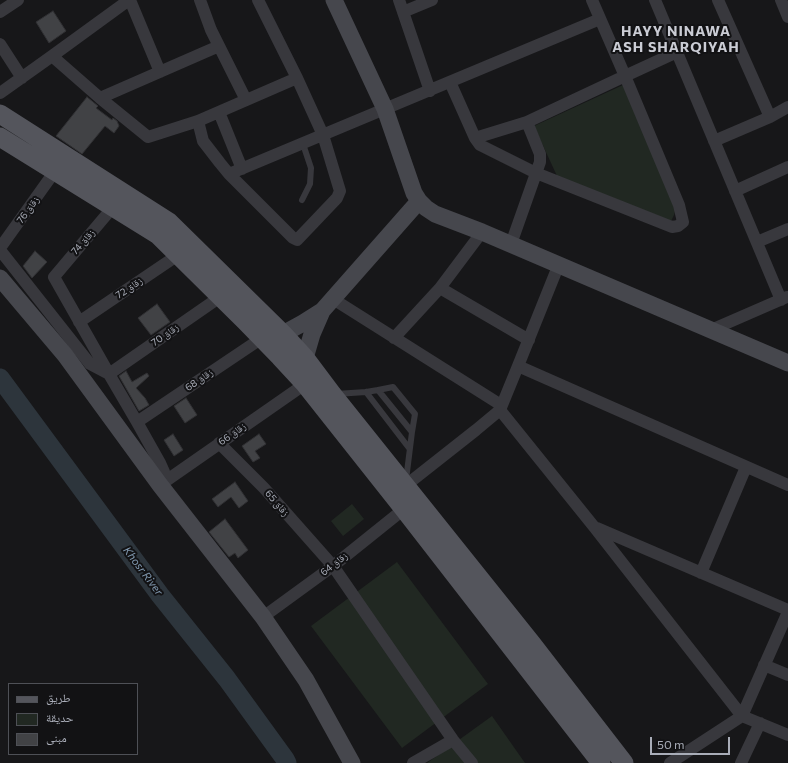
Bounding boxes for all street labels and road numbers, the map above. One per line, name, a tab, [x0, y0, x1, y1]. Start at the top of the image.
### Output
street label: زقاق 76	[14, 194, 42, 226]
street label: زقاق 74	[69, 227, 97, 257]
street label: زقاق 72	[113, 275, 145, 301]
street label: زقاق 70	[149, 321, 181, 349]
street label: زقاق 68	[183, 366, 215, 394]
street label: زقاق 66	[216, 420, 248, 448]
street label: زقاق 65	[262, 487, 292, 519]
street label: زقاق 64	[318, 550, 350, 578]

